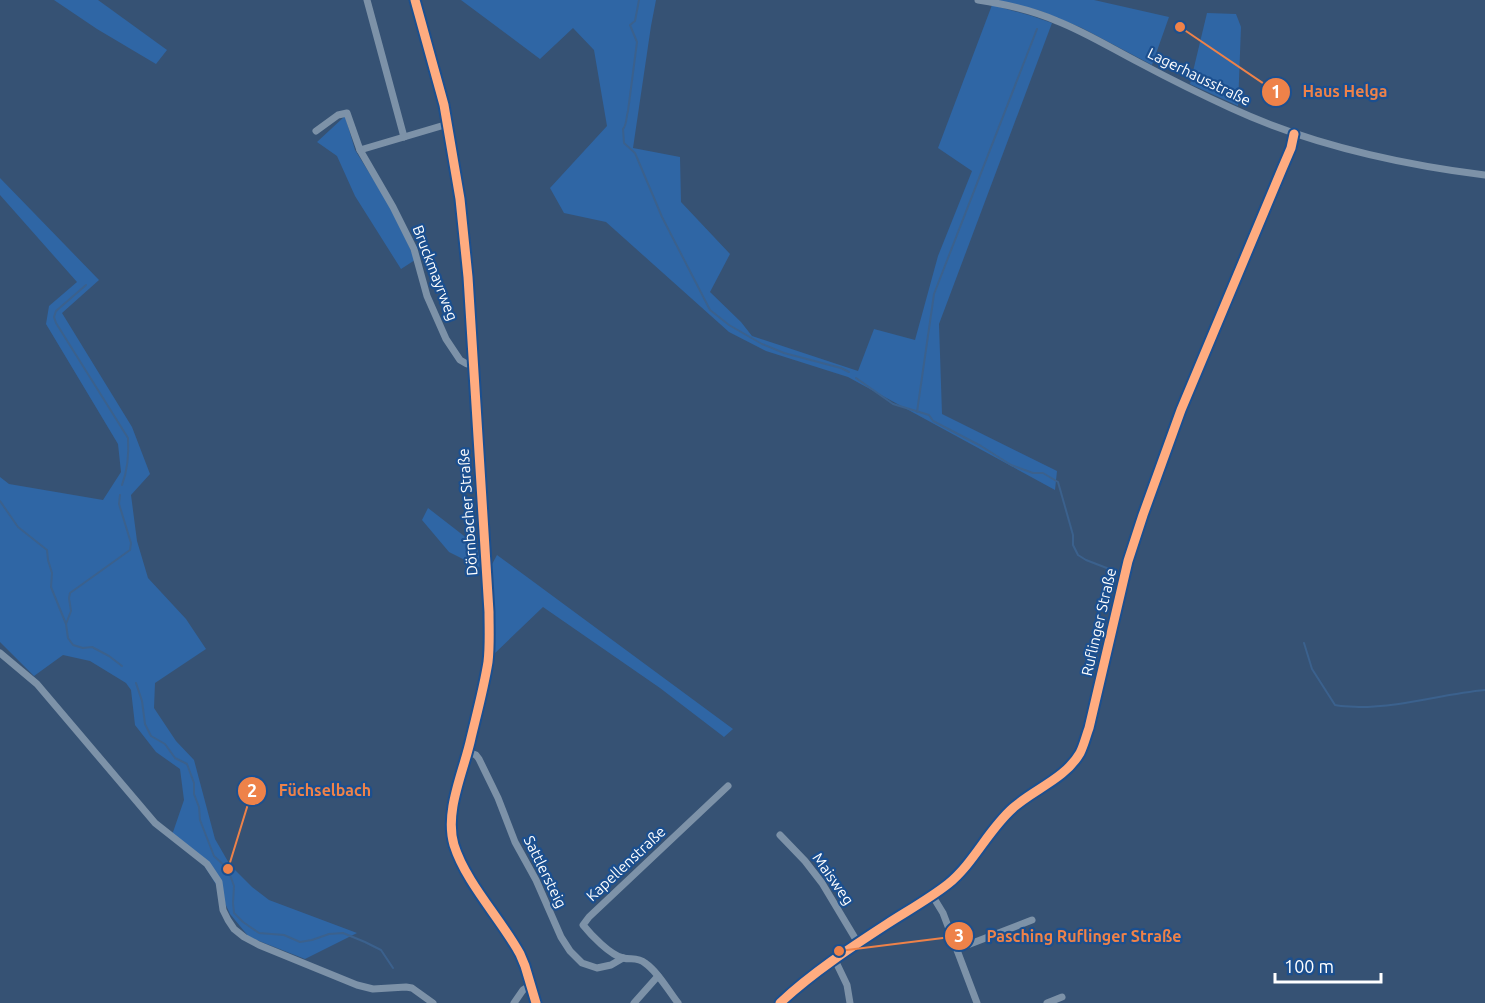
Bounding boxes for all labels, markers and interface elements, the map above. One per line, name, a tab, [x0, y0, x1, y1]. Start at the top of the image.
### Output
street label: Lagerhausstraße	[1145, 44, 1253, 109]
callout: Haus Helga	[1261, 75, 1400, 109]
text: 1	[1271, 81, 1281, 101]
text: Haus Helga	[1303, 82, 1387, 100]
street label: Bruckmayrweg	[409, 223, 461, 323]
street label: Dörnbacher Straße	[455, 448, 480, 576]
street label: Ruflinger Straße	[1078, 566, 1119, 678]
callout: Füchselbach	[237, 774, 383, 808]
text: 2	[247, 780, 257, 800]
text: Füchselbach	[279, 781, 371, 799]
street label: Kapellenstraße	[583, 823, 669, 905]
street label: Sattlersteig	[521, 833, 570, 911]
street label: Maisweg	[809, 849, 857, 908]
callout: Pasching Ruflinger Straße	[944, 919, 1193, 953]
text: 3	[954, 925, 964, 945]
text: Pasching Ruflinger Straße	[987, 927, 1181, 945]
scale bar	[1275, 946, 1382, 984]
text: 100 m	[1284, 956, 1334, 976]

